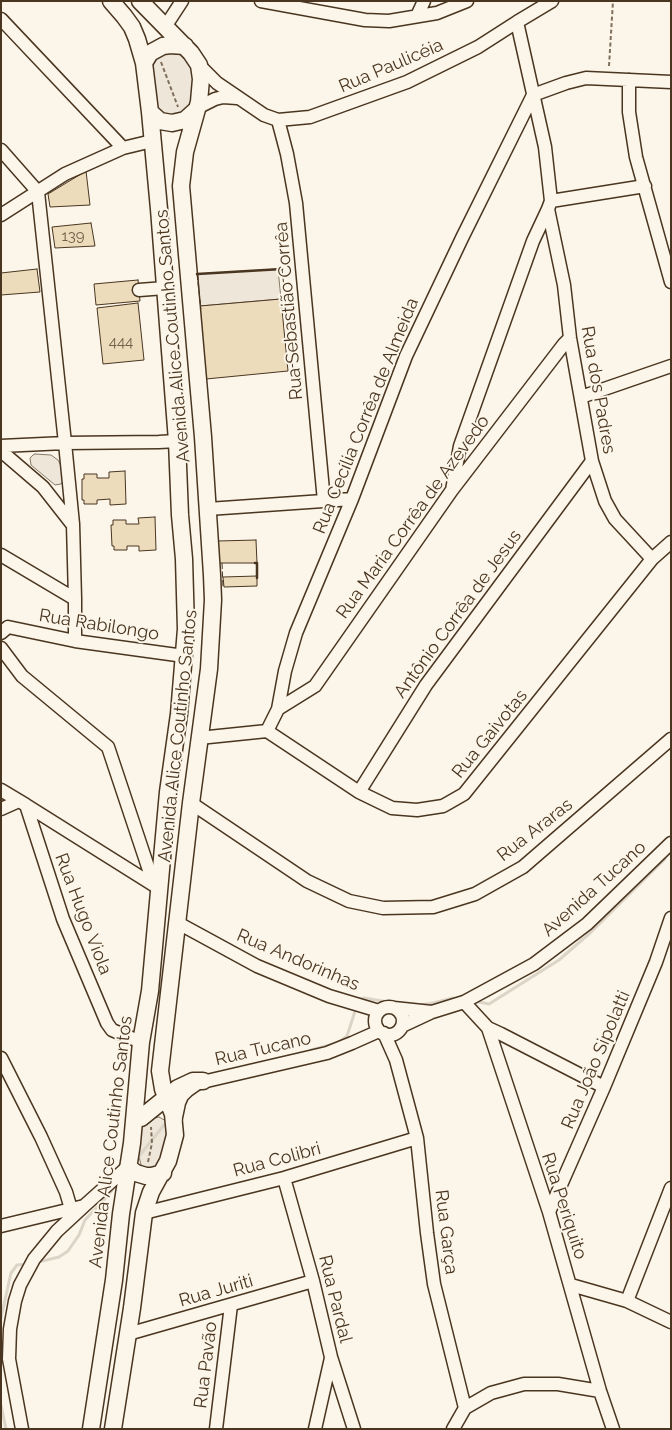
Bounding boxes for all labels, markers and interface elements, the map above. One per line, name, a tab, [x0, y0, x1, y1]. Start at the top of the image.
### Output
street label: Rua Paulicéia	[336, 34, 446, 98]
street label: Avenida Alice Coutinho Santos	[151, 209, 195, 463]
street label: Rua Sebastião Corrêa	[270, 221, 308, 401]
house number: 139	[61, 227, 85, 245]
street label: Rua Cecília Corrêa de Almeida	[309, 295, 423, 537]
street label: Rua dos Padres	[576, 324, 620, 456]
house number: 444	[109, 333, 133, 351]
street label: Rua Maria Corrêa de Azevedo	[332, 411, 494, 623]
street label: Antônio Corrêa de Jesus	[390, 526, 526, 702]
street label: Rua Rabilongo	[38, 605, 160, 645]
street label: Avenida Alice Coutinho Santos	[154, 609, 202, 863]
street label: Rua Gaivotas	[448, 685, 532, 783]
street label: Rua Araras	[493, 794, 577, 866]
street label: Avenida Tucano	[538, 837, 650, 941]
street label: Rua Hugo Viola	[50, 850, 116, 978]
street label: Rua Andorinhas	[233, 924, 363, 996]
street label: Rua João Sipolatti	[557, 988, 635, 1132]
street label: Avenida Alice Coutinho Santos	[85, 1015, 137, 1269]
street label: Rua Tucano	[213, 1027, 313, 1071]
street label: Rua Colibri	[231, 1138, 323, 1182]
street label: Rua Periquito	[537, 1150, 591, 1262]
street label: Rua Garça	[430, 1188, 462, 1276]
street label: Rua Pardal	[314, 1253, 356, 1345]
street label: Rua Juriti	[176, 1270, 256, 1312]
street label: Rua Pavão	[190, 1320, 222, 1410]

